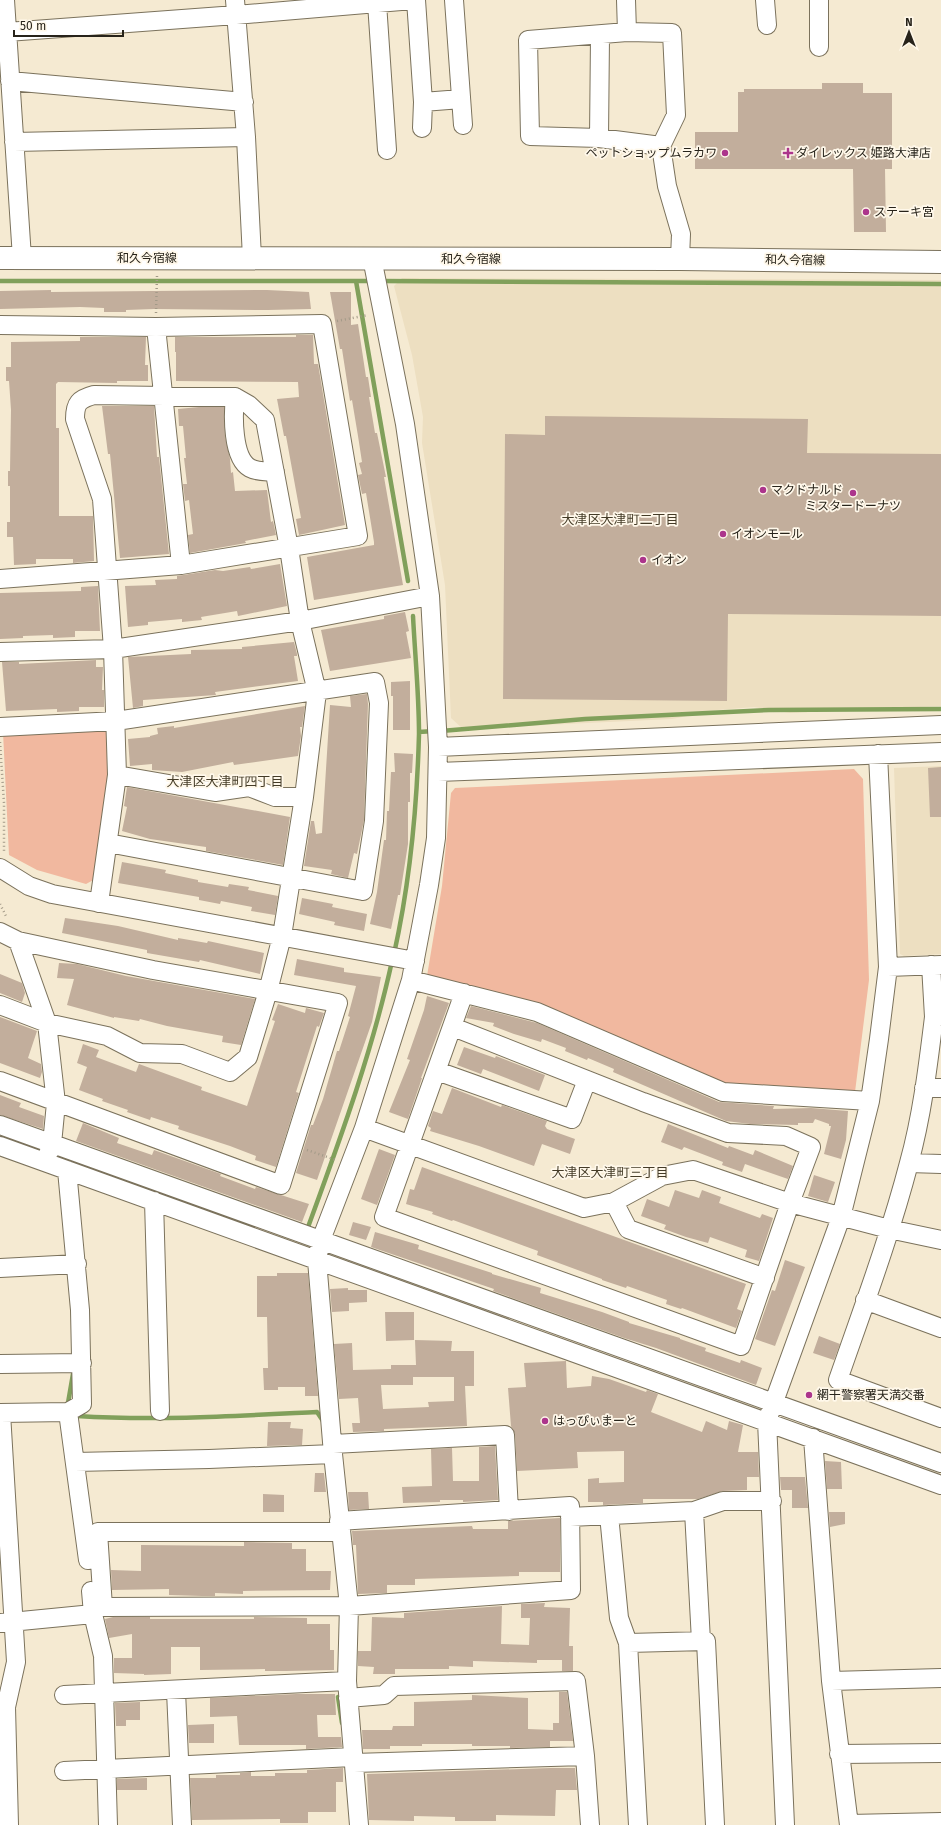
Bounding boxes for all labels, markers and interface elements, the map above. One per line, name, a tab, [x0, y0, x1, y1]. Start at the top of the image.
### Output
scale bar	[14, 12, 123, 38]
north arrow	[889, 12, 929, 52]
text: N	[905, 16, 913, 29]
text: 50 m	[20, 19, 46, 33]
place label: ペットショップムラカワ	[586, 146, 717, 160]
place label: ダイレックス 姫路大津店	[796, 146, 931, 160]
marker: ペットショップムラカワ	[720, 148, 730, 158]
marker: ダイレックス 姫路大津店	[783, 148, 793, 158]
place label: ステーキ宮	[874, 205, 934, 219]
marker: ステーキ宮	[861, 207, 871, 217]
street label: 和久今宿線	[117, 251, 177, 265]
street label: 和久今宿線	[441, 252, 501, 266]
street label: 和久今宿線	[765, 252, 825, 268]
place label: マクドナルド	[771, 483, 843, 497]
marker: マクドナルド	[758, 485, 768, 495]
marker: ミスタードーナツ	[848, 488, 858, 498]
place label: ミスタードーナツ	[805, 499, 901, 513]
district label: 大津区大津町二丁目	[561, 512, 679, 527]
place label: イオンモール	[731, 527, 803, 541]
marker: イオンモール	[718, 529, 728, 539]
place label: イオン	[651, 553, 687, 567]
marker: イオン	[638, 555, 648, 565]
district label: 大津区大津町四丁目	[166, 774, 284, 789]
district label: 大津区大津町三丁目	[551, 1165, 669, 1180]
place label: 網干警察署天満交番	[817, 1388, 925, 1402]
marker: 網干警察署天満交番	[804, 1390, 814, 1400]
place label: はっぴぃまーと	[553, 1414, 637, 1428]
marker: はっぴぃまーと	[540, 1416, 550, 1426]

